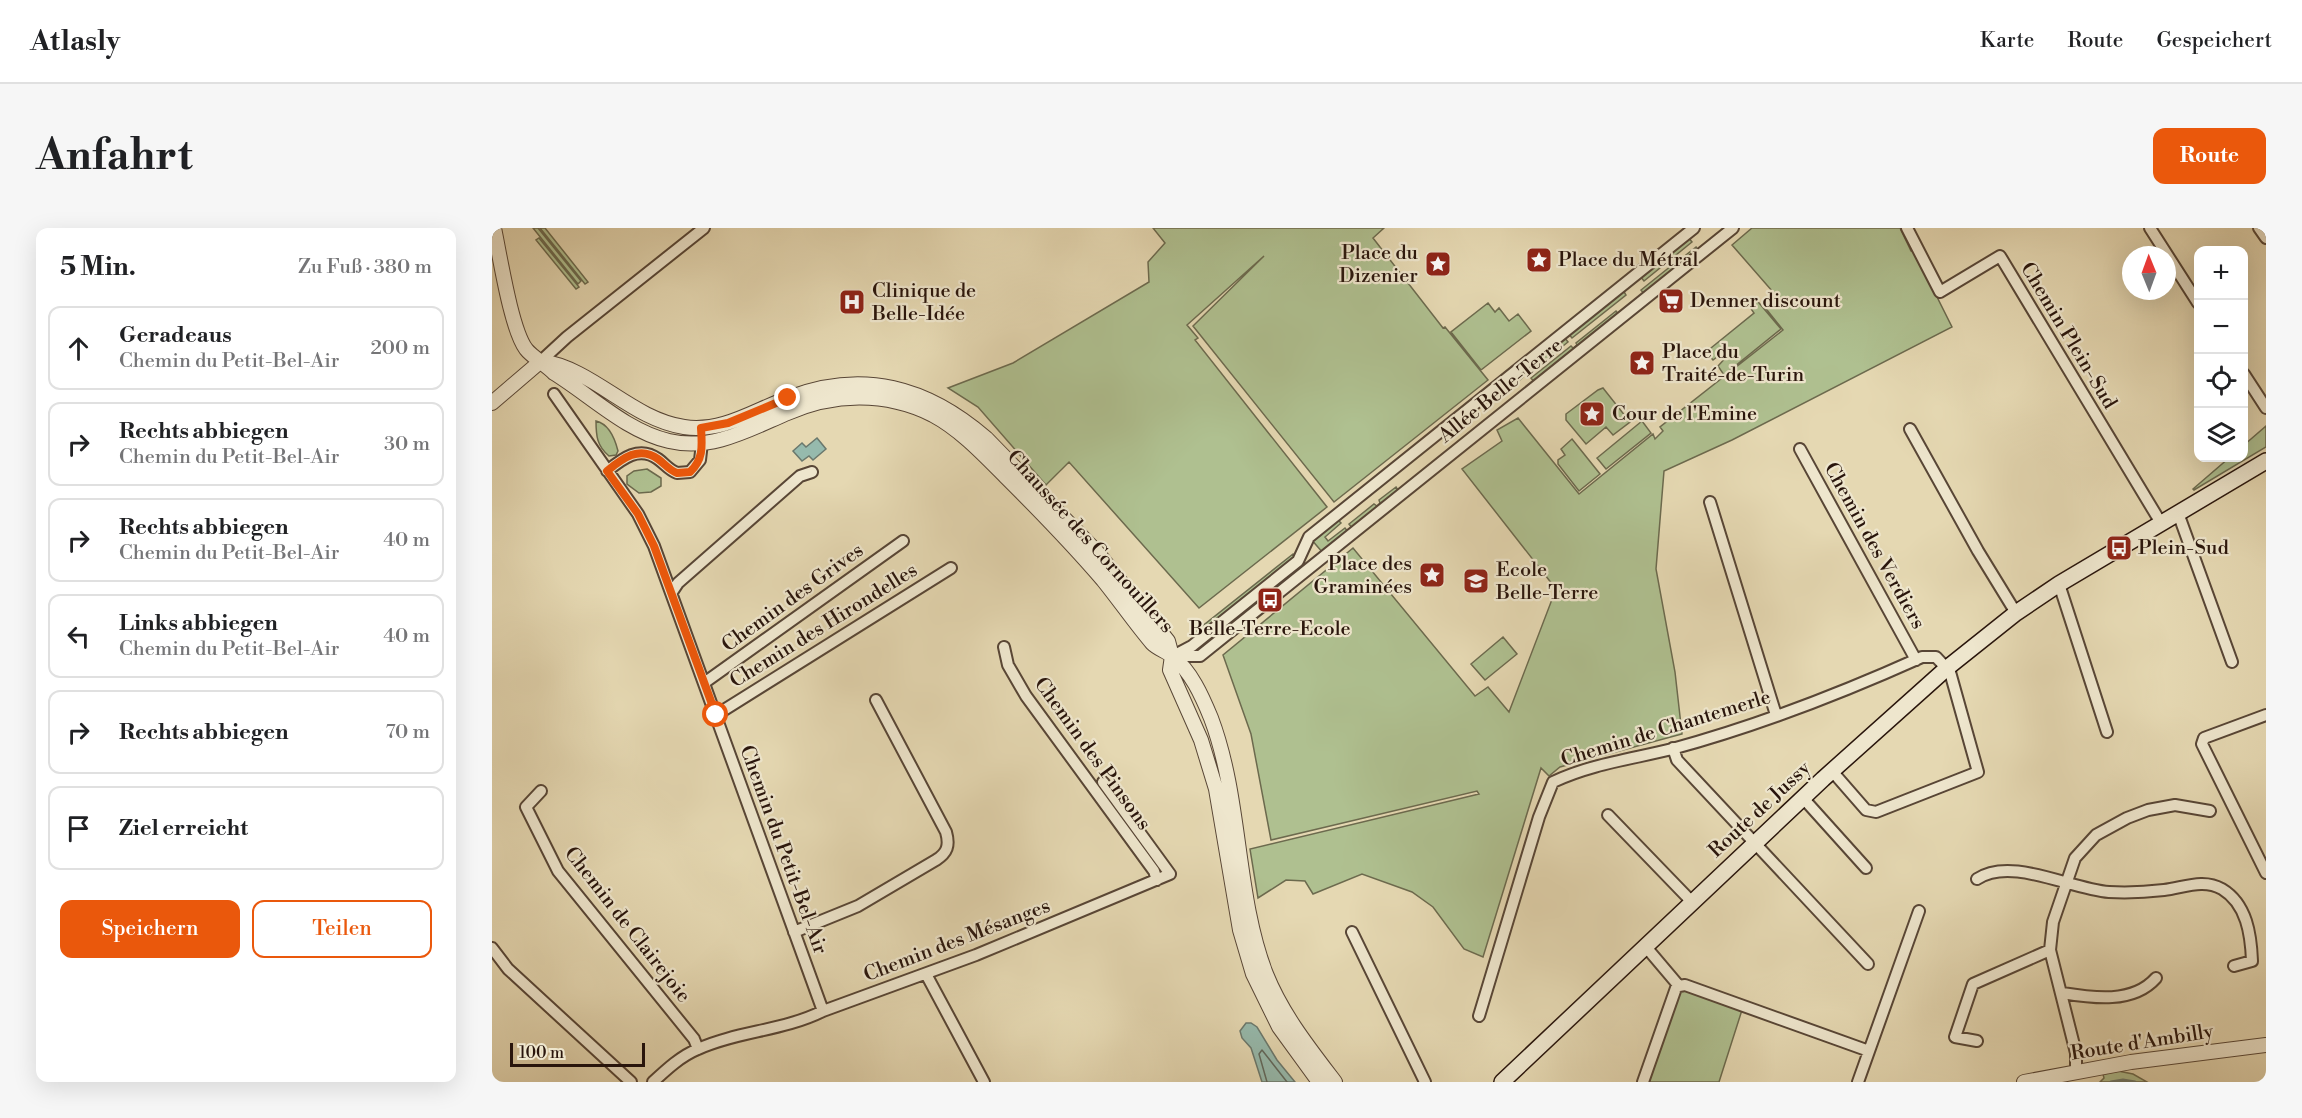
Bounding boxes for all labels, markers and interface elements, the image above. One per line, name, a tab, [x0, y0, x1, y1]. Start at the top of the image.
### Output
text: Atlasly	[30, 24, 120, 59]
text: Karte	[1980, 28, 2034, 54]
text: Route	[2067, 28, 2123, 54]
text: Gespeichert	[2156, 28, 2272, 54]
button: Route	[2153, 128, 2266, 184]
text: Anfahrt	[36, 130, 193, 183]
place label: Place du Dizenier	[1339, 241, 1419, 289]
place icon: Place du Métral	[1524, 245, 1554, 275]
north arrow	[2122, 246, 2176, 300]
map controls	[2194, 246, 2248, 462]
button: +	[2194, 246, 2248, 300]
place label: Place du Métral	[1558, 248, 1698, 273]
place icon: Place du Dizenier	[1423, 249, 1453, 279]
text: 5 Min.	[60, 251, 136, 283]
text: Zu Fuß · 380 m	[298, 255, 432, 280]
street label: Chemin Plein-Sud	[2014, 258, 2122, 414]
place label: Clinique de Belle-Idée	[871, 279, 976, 327]
supermarket icon: Denner discount	[1656, 286, 1686, 316]
hospital icon: Clinique de Belle-Idée	[837, 287, 867, 317]
place label: Denner discount	[1690, 289, 1841, 314]
button: −	[2194, 300, 2248, 354]
text: Geradeaus	[119, 322, 232, 349]
icon: ahead	[62, 332, 95, 365]
street label: Allée Belle-Terre	[1433, 333, 1568, 449]
text: 200 m	[370, 336, 430, 361]
place label: Place du Traité-de-Turin	[1662, 340, 1804, 388]
place icon: Place du Traité-de-Turin	[1627, 348, 1657, 378]
text: Chemin du Petit-Bel-Air	[119, 349, 340, 374]
button: locate	[2194, 354, 2248, 408]
route end	[774, 384, 800, 410]
place icon: Cour de l'Emine	[1577, 399, 1607, 429]
place label: Cour de l'Emine	[1612, 402, 1757, 427]
button: layers	[2194, 408, 2248, 462]
text: Rechts abbiegen	[119, 418, 289, 445]
icon: right	[62, 428, 95, 461]
text: 30 m	[384, 432, 430, 457]
text: Chemin du Petit-Bel-Air	[119, 445, 340, 470]
street label: Chaussée des Cornouillers	[1001, 445, 1179, 639]
street label: Chemin des Verdiers	[1818, 458, 1930, 634]
text: Rechts abbiegen	[119, 514, 289, 541]
icon: right	[62, 524, 95, 557]
text: 40 m	[383, 528, 430, 553]
bus stop icon: Plein-Sud	[2104, 533, 2134, 563]
place label: Plein-Sud	[2138, 536, 2229, 561]
street label: Chemin des Grives	[717, 538, 869, 658]
text: Chemin du Petit-Bel-Air	[119, 541, 340, 566]
place label: Place des Graminées	[1314, 552, 1412, 600]
street label: Chemin des Hirondelles	[726, 558, 922, 694]
place label: Ecole Belle-Terre	[1495, 558, 1598, 606]
place icon: Place des Graminées	[1417, 560, 1447, 590]
school or university icon: Ecole Belle-Terre	[1461, 566, 1491, 596]
bus stop icon: Belle-Terre-Ecole	[1255, 585, 1285, 615]
text: Links abbiegen	[119, 610, 278, 637]
place label: Belle-Terre-Ecole	[1188, 617, 1351, 642]
icon: left	[62, 620, 95, 653]
text: 40 m	[383, 624, 430, 649]
text: Chemin du Petit-Bel-Air	[119, 637, 340, 662]
street label: Chemin des Pinsons	[1028, 673, 1156, 835]
street label: Chemin de Chantemerle	[1558, 685, 1774, 773]
route start	[702, 701, 728, 727]
icon: right	[62, 716, 95, 749]
text: Rechts abbiegen	[119, 719, 289, 746]
text: 70 m	[386, 720, 430, 745]
street label: Chemin du Petit-Bel-Air	[734, 742, 833, 958]
street label: Route de Jussy	[1704, 756, 1816, 864]
icon: arrive	[62, 812, 95, 845]
text: Ziel erreicht	[119, 815, 248, 842]
street label: Chemin de Clairejoie	[558, 842, 696, 1008]
street label: Chemin des Mésanges	[860, 894, 1054, 988]
button: Speichern	[60, 900, 240, 958]
button: Teilen	[252, 900, 432, 958]
street label: Route d'Ambilly	[2069, 1019, 2215, 1067]
scale bar	[510, 1040, 645, 1068]
text: 100 m	[519, 1043, 564, 1063]

